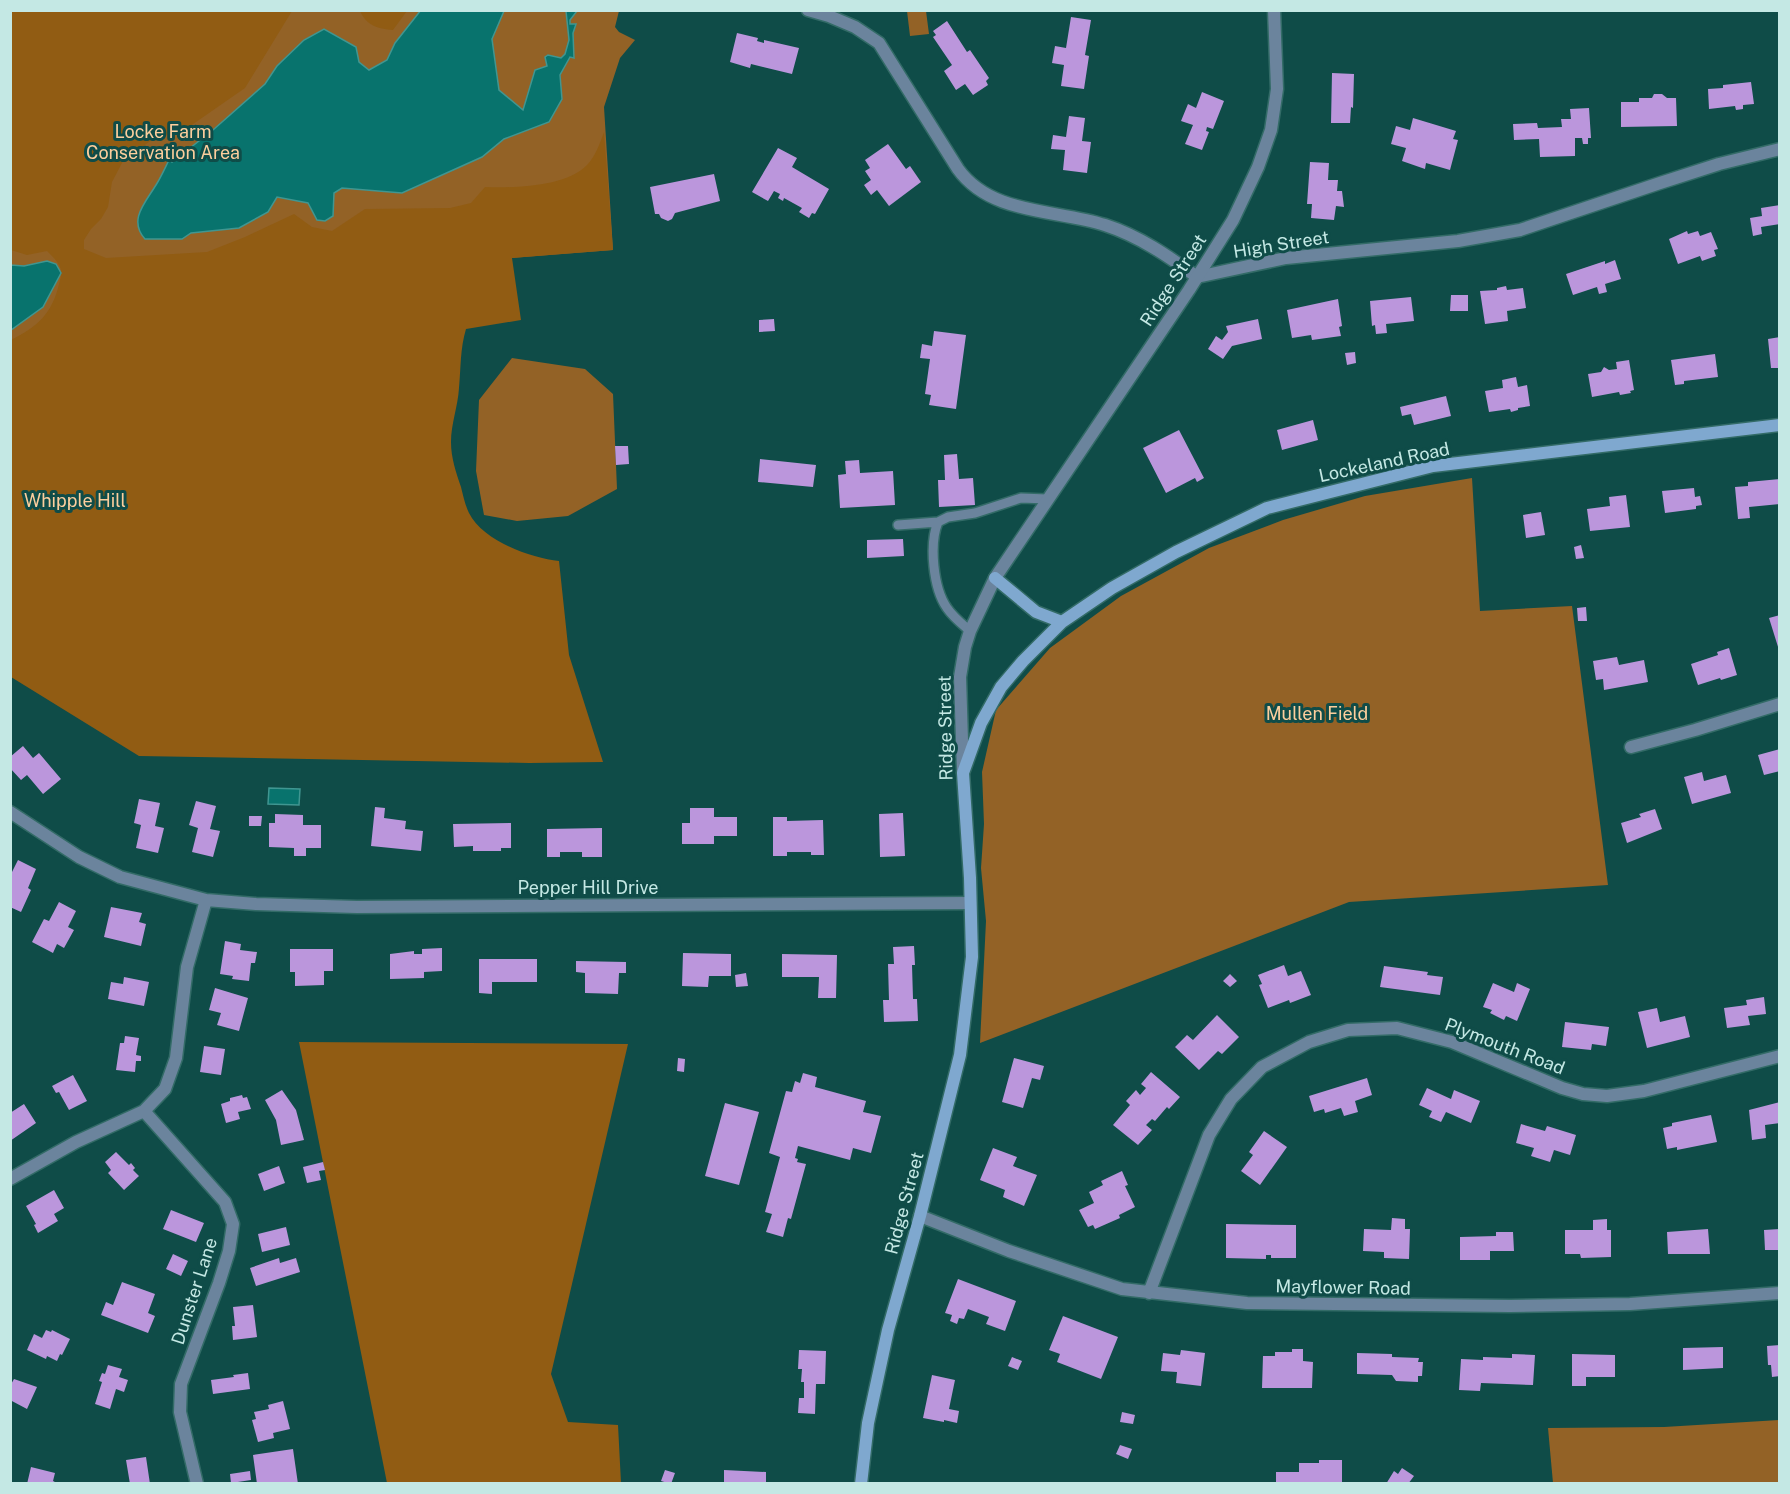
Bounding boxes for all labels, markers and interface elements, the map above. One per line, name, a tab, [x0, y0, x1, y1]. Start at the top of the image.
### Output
park label: Locke Farm Conservation Area	[86, 121, 240, 163]
street label: High Street	[1232, 226, 1330, 262]
street label: Ridge Street	[1136, 230, 1210, 330]
street label: Lockeland Road	[1317, 438, 1451, 486]
park label: Whipple Hill	[24, 490, 126, 511]
street label: Ridge Street	[934, 675, 956, 781]
park label: Mullen Field	[1266, 703, 1368, 724]
street label: Pepper Hill Drive	[518, 877, 659, 898]
street label: Plymouth Road	[1442, 1013, 1568, 1079]
street label: Ridge Street	[880, 1149, 928, 1257]
street label: Dunster Lane	[167, 1235, 221, 1347]
street label: Mayflower Road	[1275, 1275, 1411, 1299]

